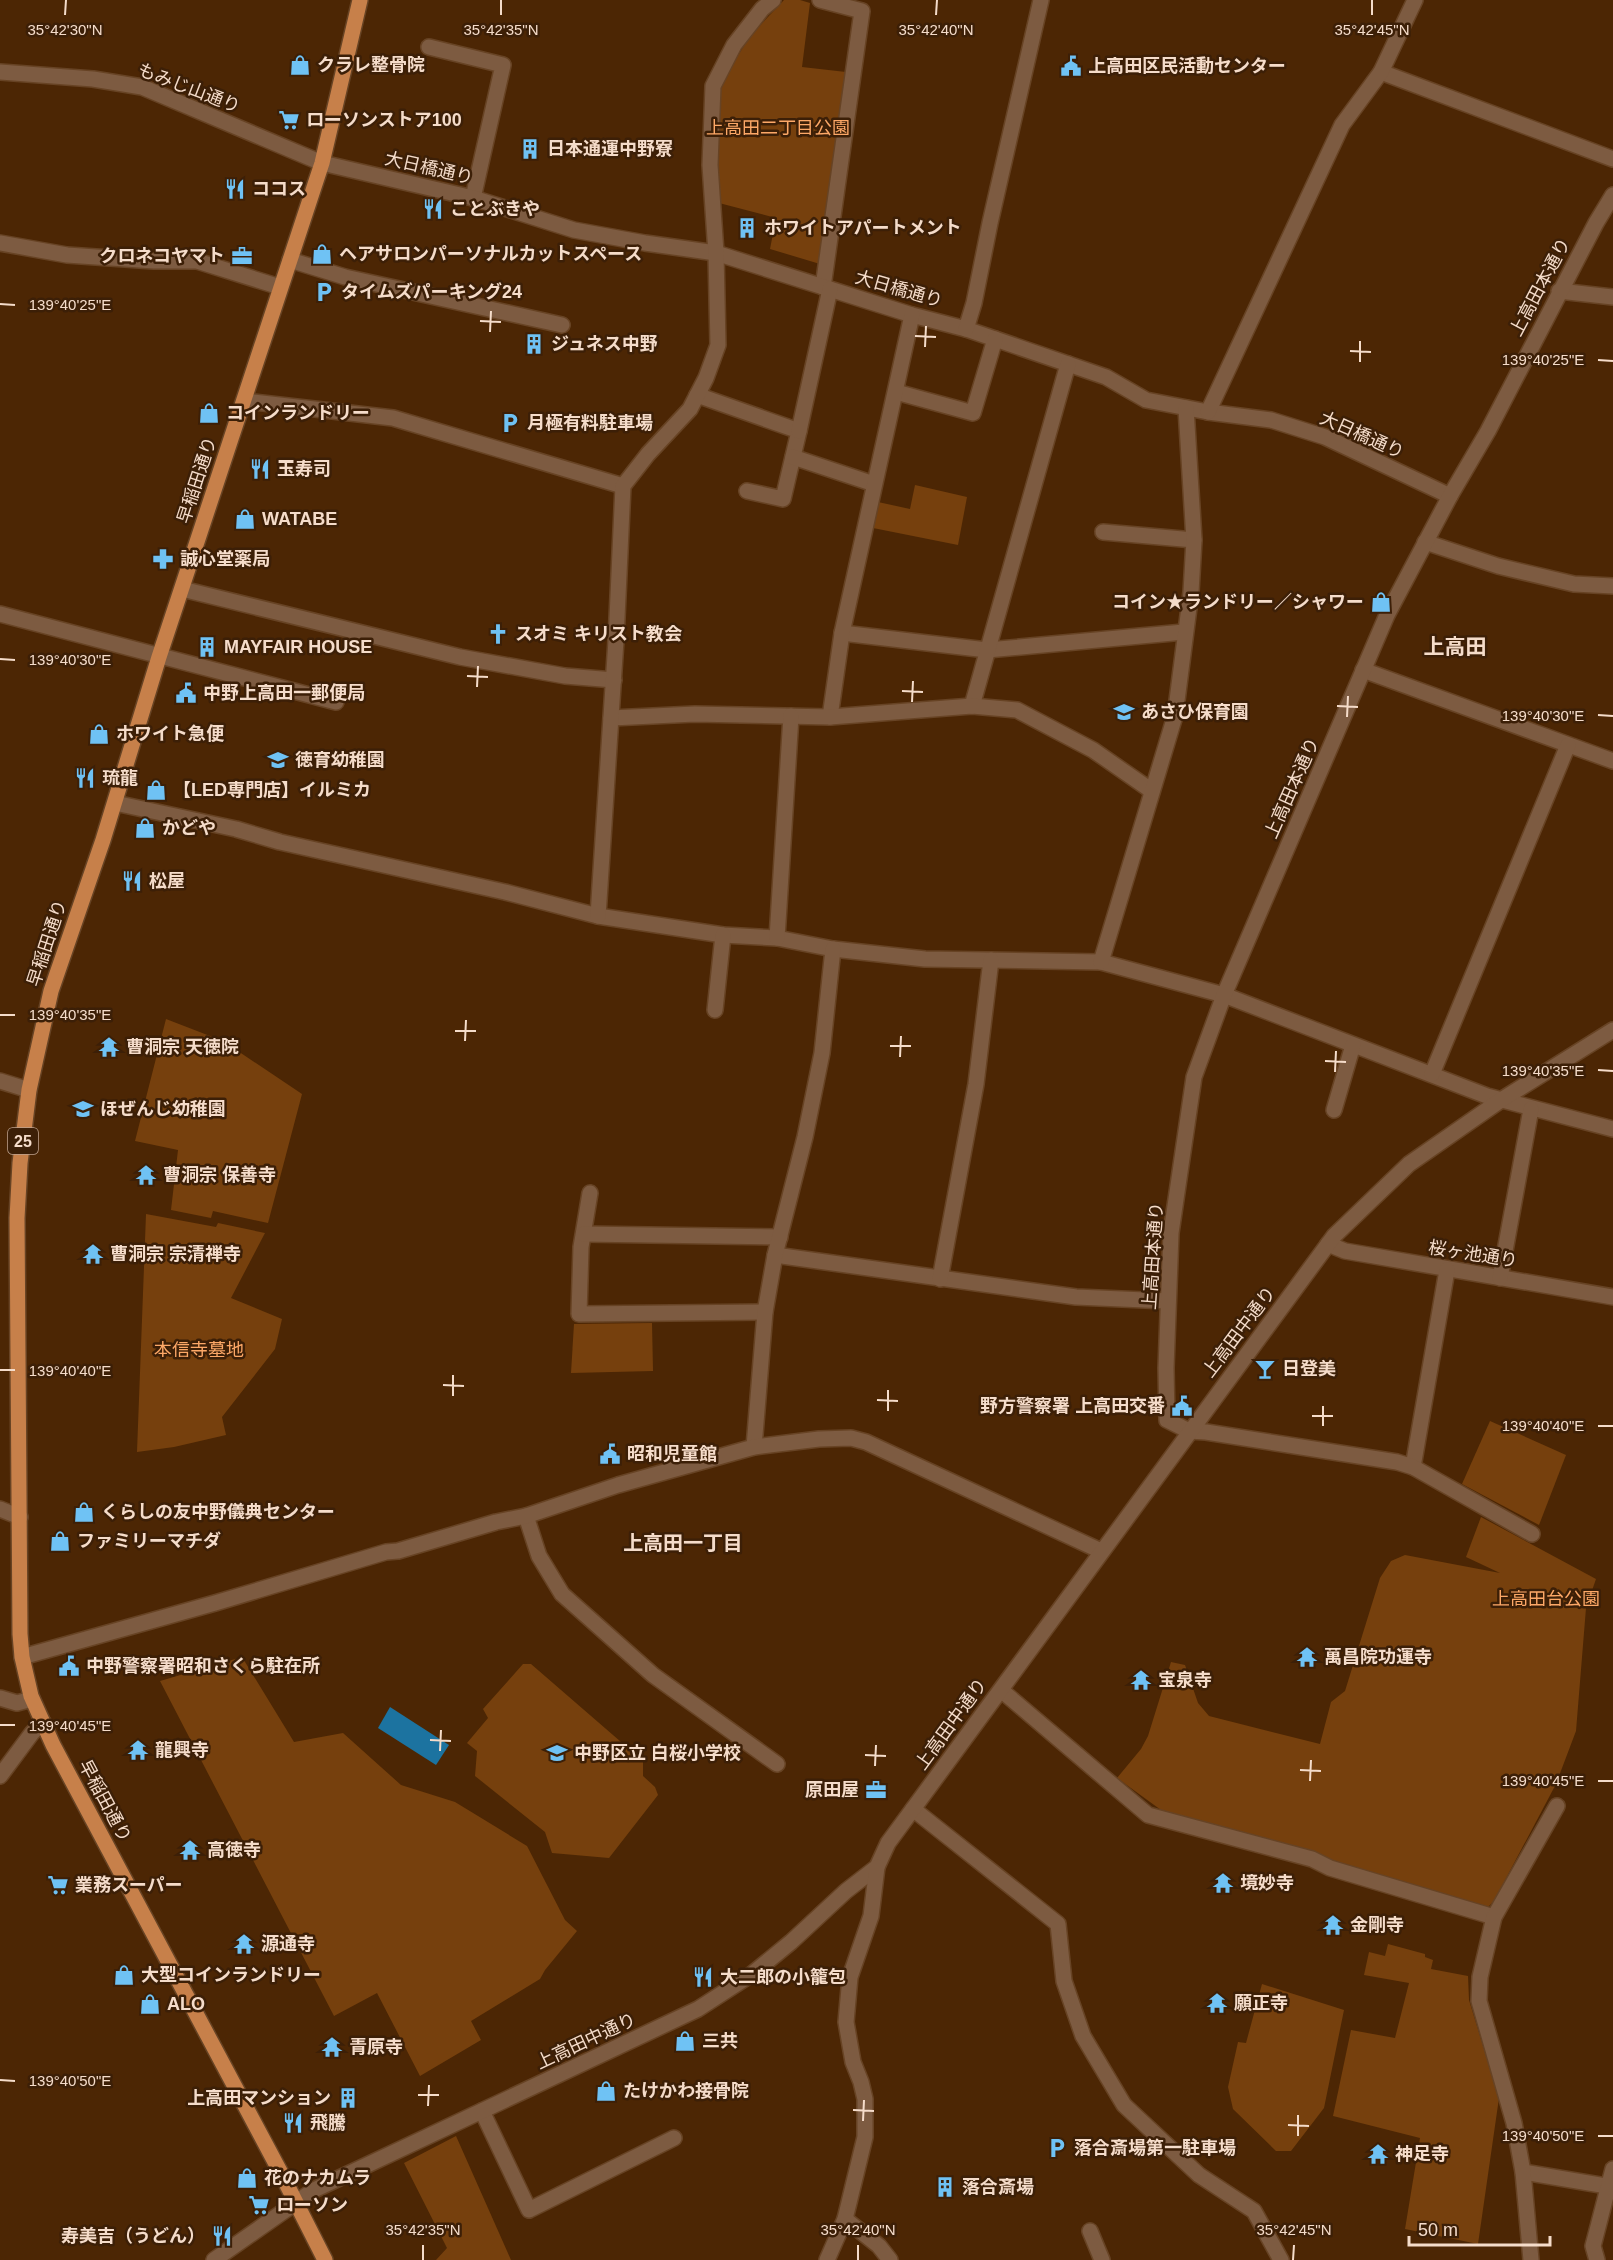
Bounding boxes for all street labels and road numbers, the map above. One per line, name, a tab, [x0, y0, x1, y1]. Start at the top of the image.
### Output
street label: もみじ山通り	[135, 59, 243, 117]
street label: 大日橋通り	[383, 148, 475, 188]
street label: 上高田本通り	[1506, 235, 1574, 339]
street label: 大日橋通り	[853, 267, 945, 311]
street label: 大日橋通り	[1317, 408, 1407, 462]
street label: 早稲田通り	[174, 434, 220, 526]
street label: 上高田本通り	[1261, 735, 1323, 841]
street label: 早稲田通り	[24, 897, 70, 989]
road number: 25	[8, 1128, 38, 1154]
street label: 上高田本通り	[1139, 1201, 1167, 1311]
street label: 桜ヶ池通り	[1427, 1237, 1519, 1271]
street label: 上高田中通り	[1199, 1283, 1279, 1381]
street label: 上高田中通り	[911, 1674, 991, 1774]
street label: 早稲田通り	[75, 1757, 135, 1845]
street label: 上高田中通り	[533, 2009, 639, 2073]

